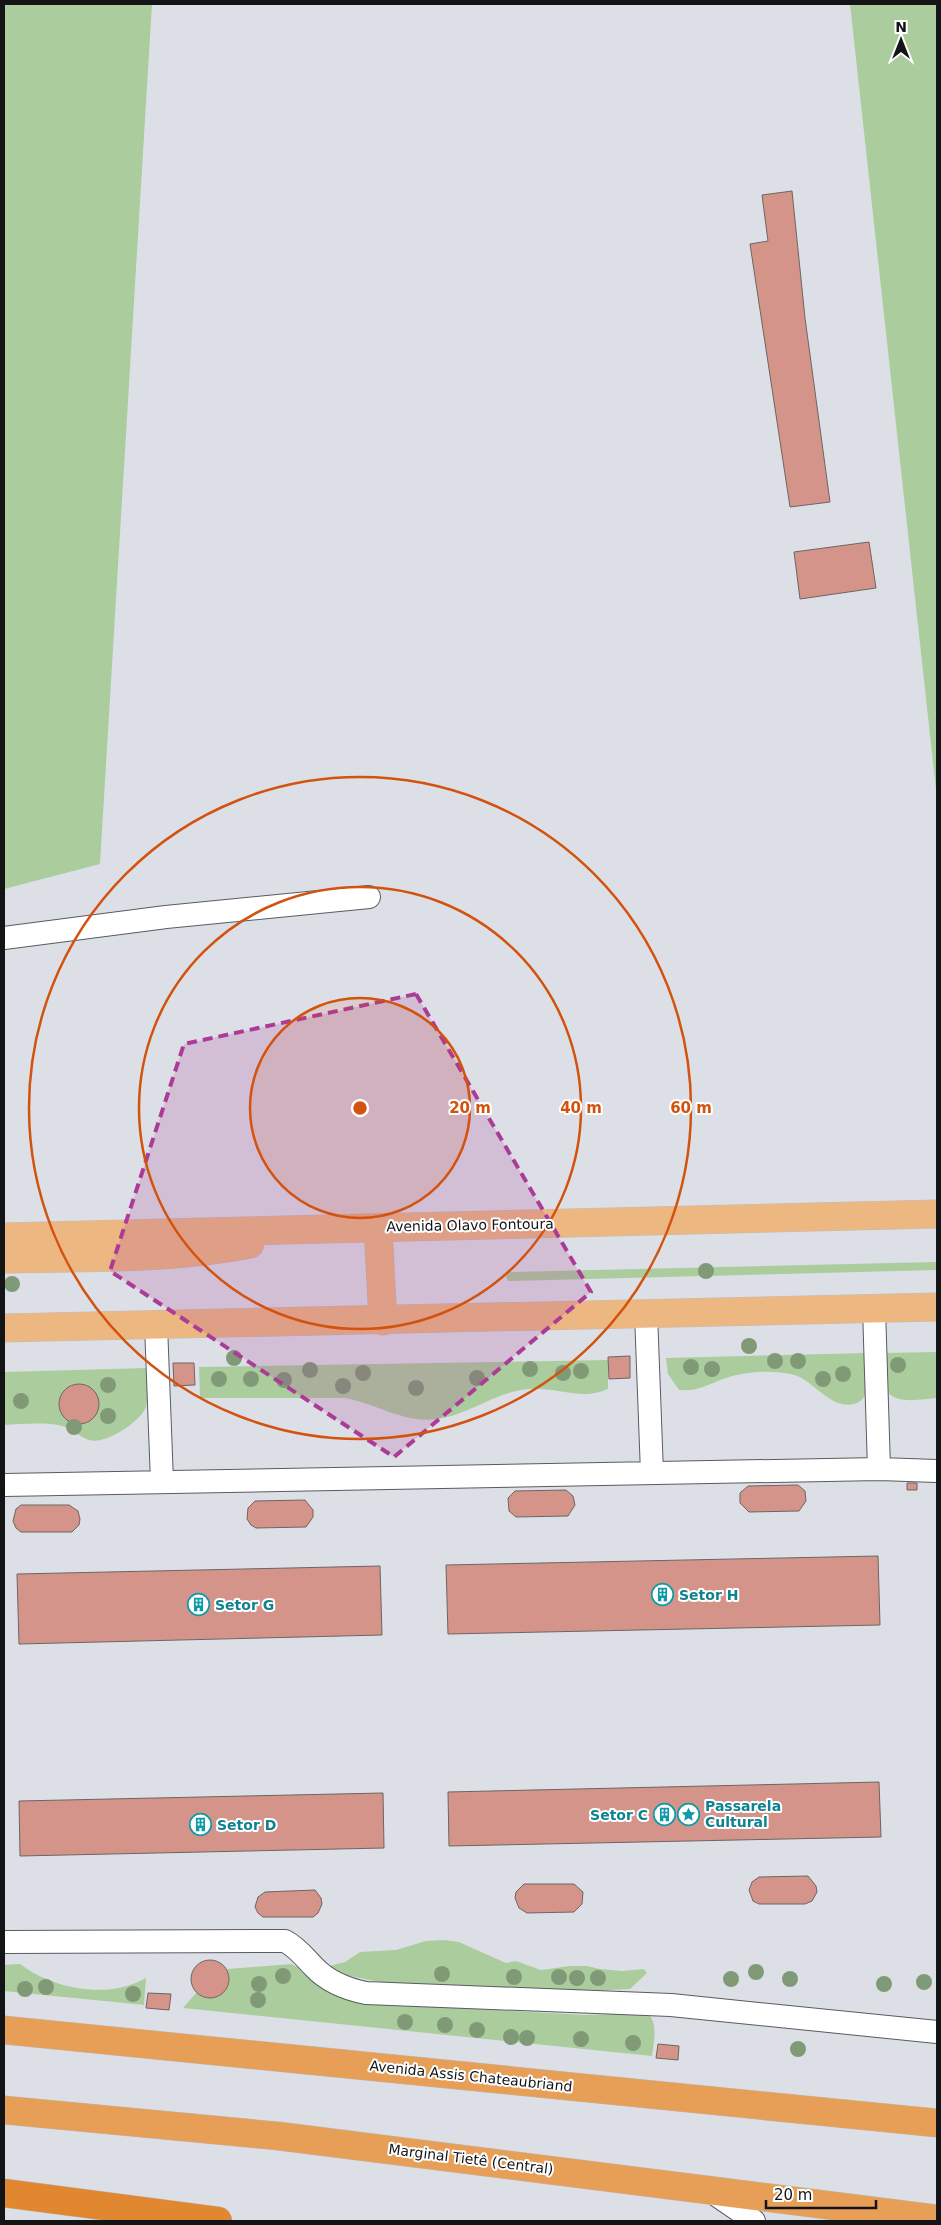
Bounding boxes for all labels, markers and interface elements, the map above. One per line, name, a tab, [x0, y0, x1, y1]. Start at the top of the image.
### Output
north arrow	[876, 15, 926, 65]
text: N	[895, 19, 907, 35]
centre of rings	[351, 1099, 369, 1117]
text: 20 m	[449, 1099, 491, 1117]
text: 40 m	[560, 1099, 602, 1117]
text: 60 m	[670, 1099, 712, 1117]
street label: Avenida Olavo Fontoura	[386, 1216, 554, 1234]
building icon: Setor H	[651, 1583, 675, 1607]
place label: Setor H	[679, 1587, 738, 1603]
building icon: Setor G	[187, 1593, 211, 1617]
place label: Setor G	[215, 1597, 274, 1613]
place label: Passarela Cultural	[705, 1798, 781, 1830]
place icon: Passarela Cultural	[677, 1802, 701, 1826]
building icon: Setor C	[652, 1803, 676, 1827]
place label: Setor C	[590, 1807, 648, 1823]
building icon: Setor D	[189, 1813, 213, 1837]
place label: Setor D	[217, 1817, 276, 1833]
street label: Avenida Assis Chateaubriand	[369, 2057, 573, 2095]
street label: Marginal Tietê (Central)	[388, 2141, 554, 2177]
scale bar	[766, 2178, 876, 2210]
text: 20 m	[774, 2186, 812, 2204]

